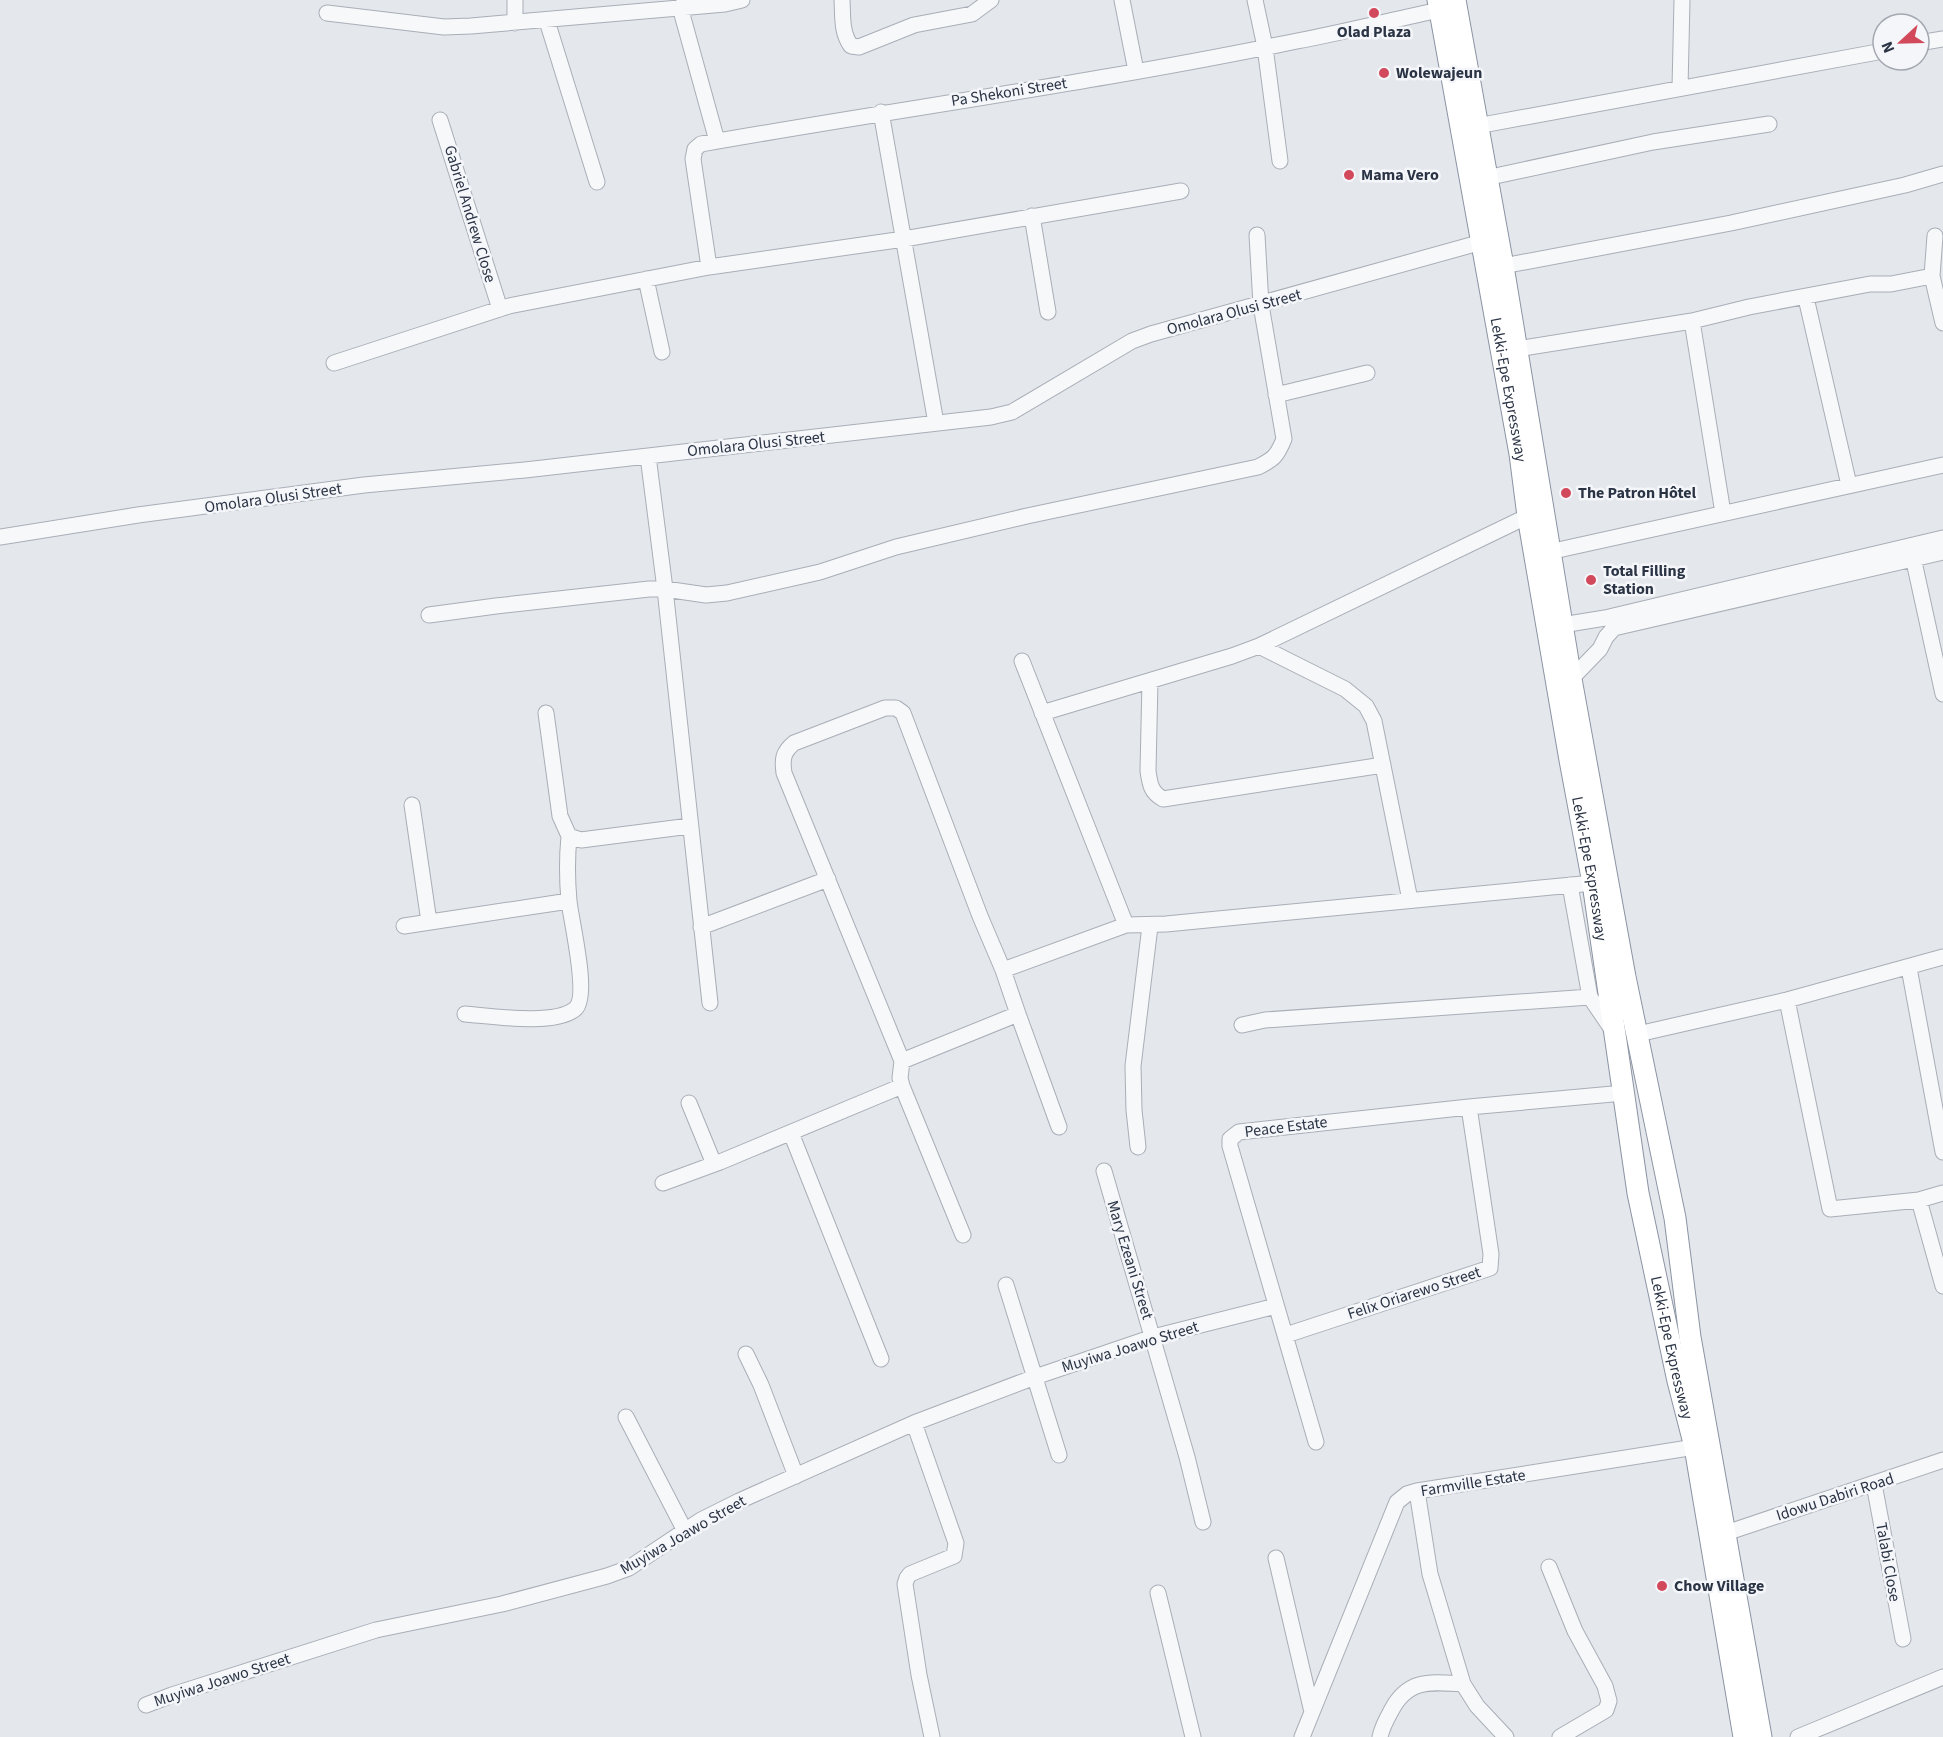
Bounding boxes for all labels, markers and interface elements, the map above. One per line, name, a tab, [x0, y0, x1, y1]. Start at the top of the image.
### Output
marker: Olad Plaza	[1367, 6, 1381, 20]
north arrow	[1871, 12, 1931, 72]
place label: Olad Plaza	[1337, 21, 1411, 43]
text: N	[1876, 38, 1900, 56]
place label: Wolewajeun	[1396, 62, 1482, 84]
marker: Wolewajeun	[1377, 66, 1391, 80]
street label: Pa Shekoni Street	[949, 72, 1069, 112]
street label: Gabriel Andrew Close	[439, 143, 501, 285]
place label: Mama Vero	[1361, 164, 1439, 186]
marker: Mama Vero	[1342, 168, 1356, 182]
street label: Omolara Olusi Street	[1164, 283, 1304, 341]
street label: Lekki-Epe Expressway	[1485, 316, 1532, 464]
street label: Omolara Olusi Street	[686, 426, 827, 462]
street label: Omolara Olusi Street	[203, 477, 344, 519]
place label: The Patron Hôtel	[1578, 482, 1697, 504]
marker: The Patron Hôtel	[1559, 486, 1573, 500]
place label: Total Filling Station	[1603, 560, 1686, 600]
marker: Total Filling Station	[1584, 573, 1598, 587]
street label: Lekki-Epe Expressway	[1566, 795, 1612, 943]
street label: Peace Estate	[1243, 1111, 1329, 1143]
street label: Mary Ezeani Street	[1101, 1198, 1159, 1323]
street label: Felix Oriarewo Street	[1345, 1261, 1484, 1325]
street label: Lekki-Epe Expressway	[1645, 1274, 1699, 1422]
street label: Muyiwa Joawo Street	[1059, 1316, 1202, 1378]
street label: Farmville Estate	[1419, 1464, 1527, 1502]
street label: Idowu Dabiri Road	[1773, 1468, 1897, 1526]
street label: Muyiwa Joawo Street	[616, 1490, 750, 1580]
street label: Talabi Close	[1870, 1521, 1906, 1603]
place label: Chow Village	[1674, 1575, 1764, 1597]
marker: Chow Village	[1655, 1579, 1669, 1593]
street label: Muyiwa Joawo Street	[151, 1647, 293, 1712]

